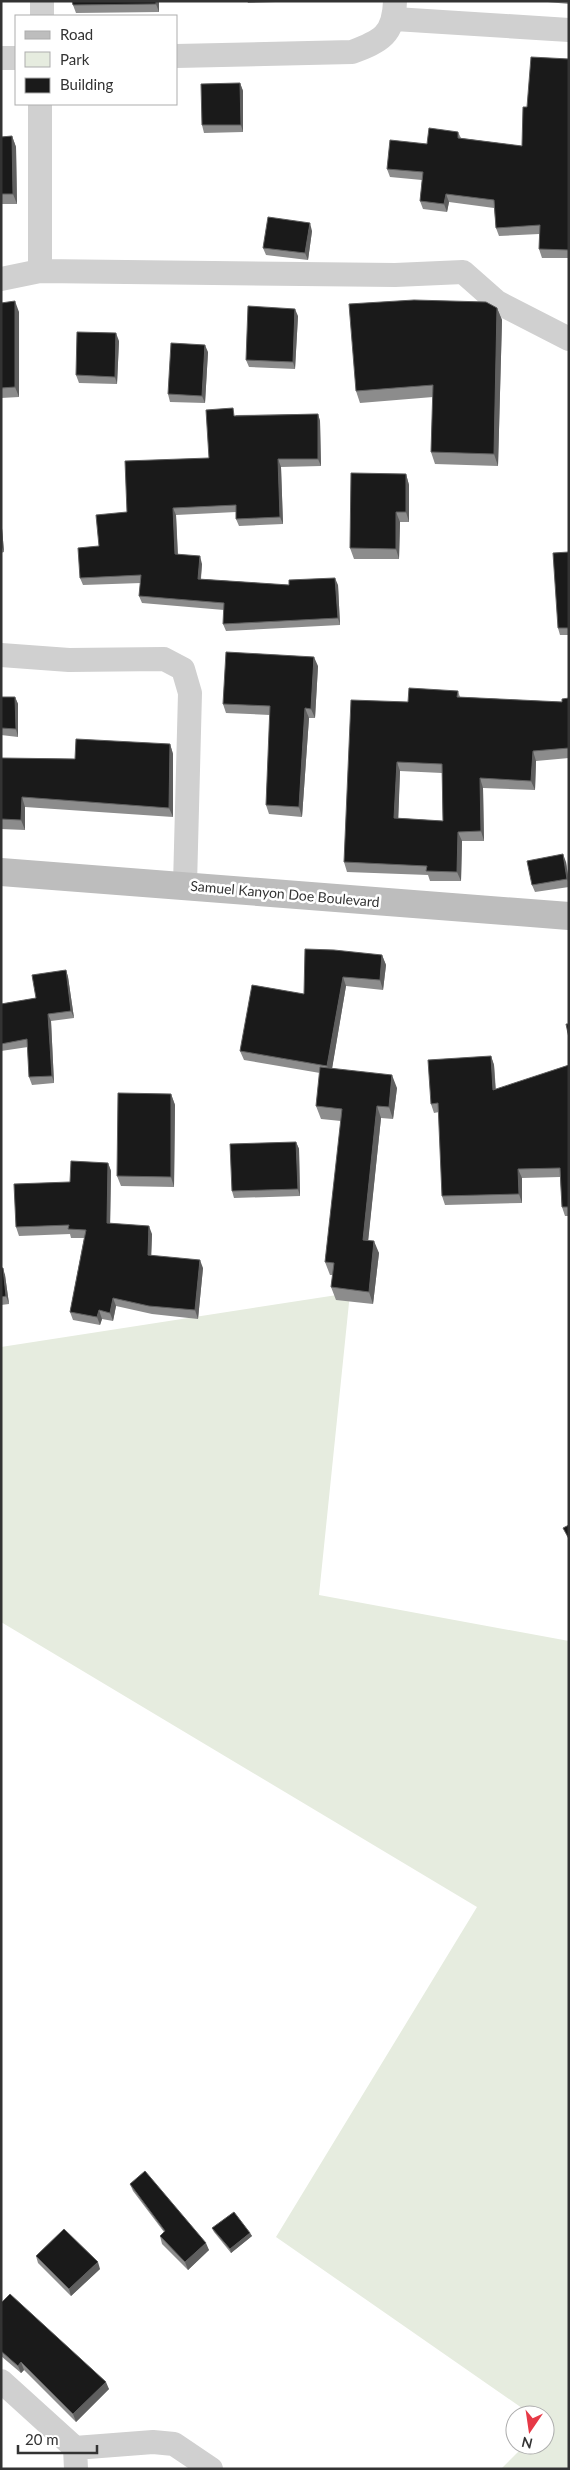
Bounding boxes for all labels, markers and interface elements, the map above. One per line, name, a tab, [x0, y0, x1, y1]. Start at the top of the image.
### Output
legend	[15, 15, 178, 105]
text: Road	[60, 25, 93, 43]
text: Park	[60, 50, 90, 68]
text: Building	[60, 75, 113, 93]
street label: Samuel Kanyon Doe Boulevard	[190, 877, 380, 910]
north arrow	[505, 2405, 555, 2455]
scale bar	[18, 2422, 96, 2454]
text: 20 m	[25, 2430, 59, 2448]
text: N	[520, 2434, 534, 2453]

